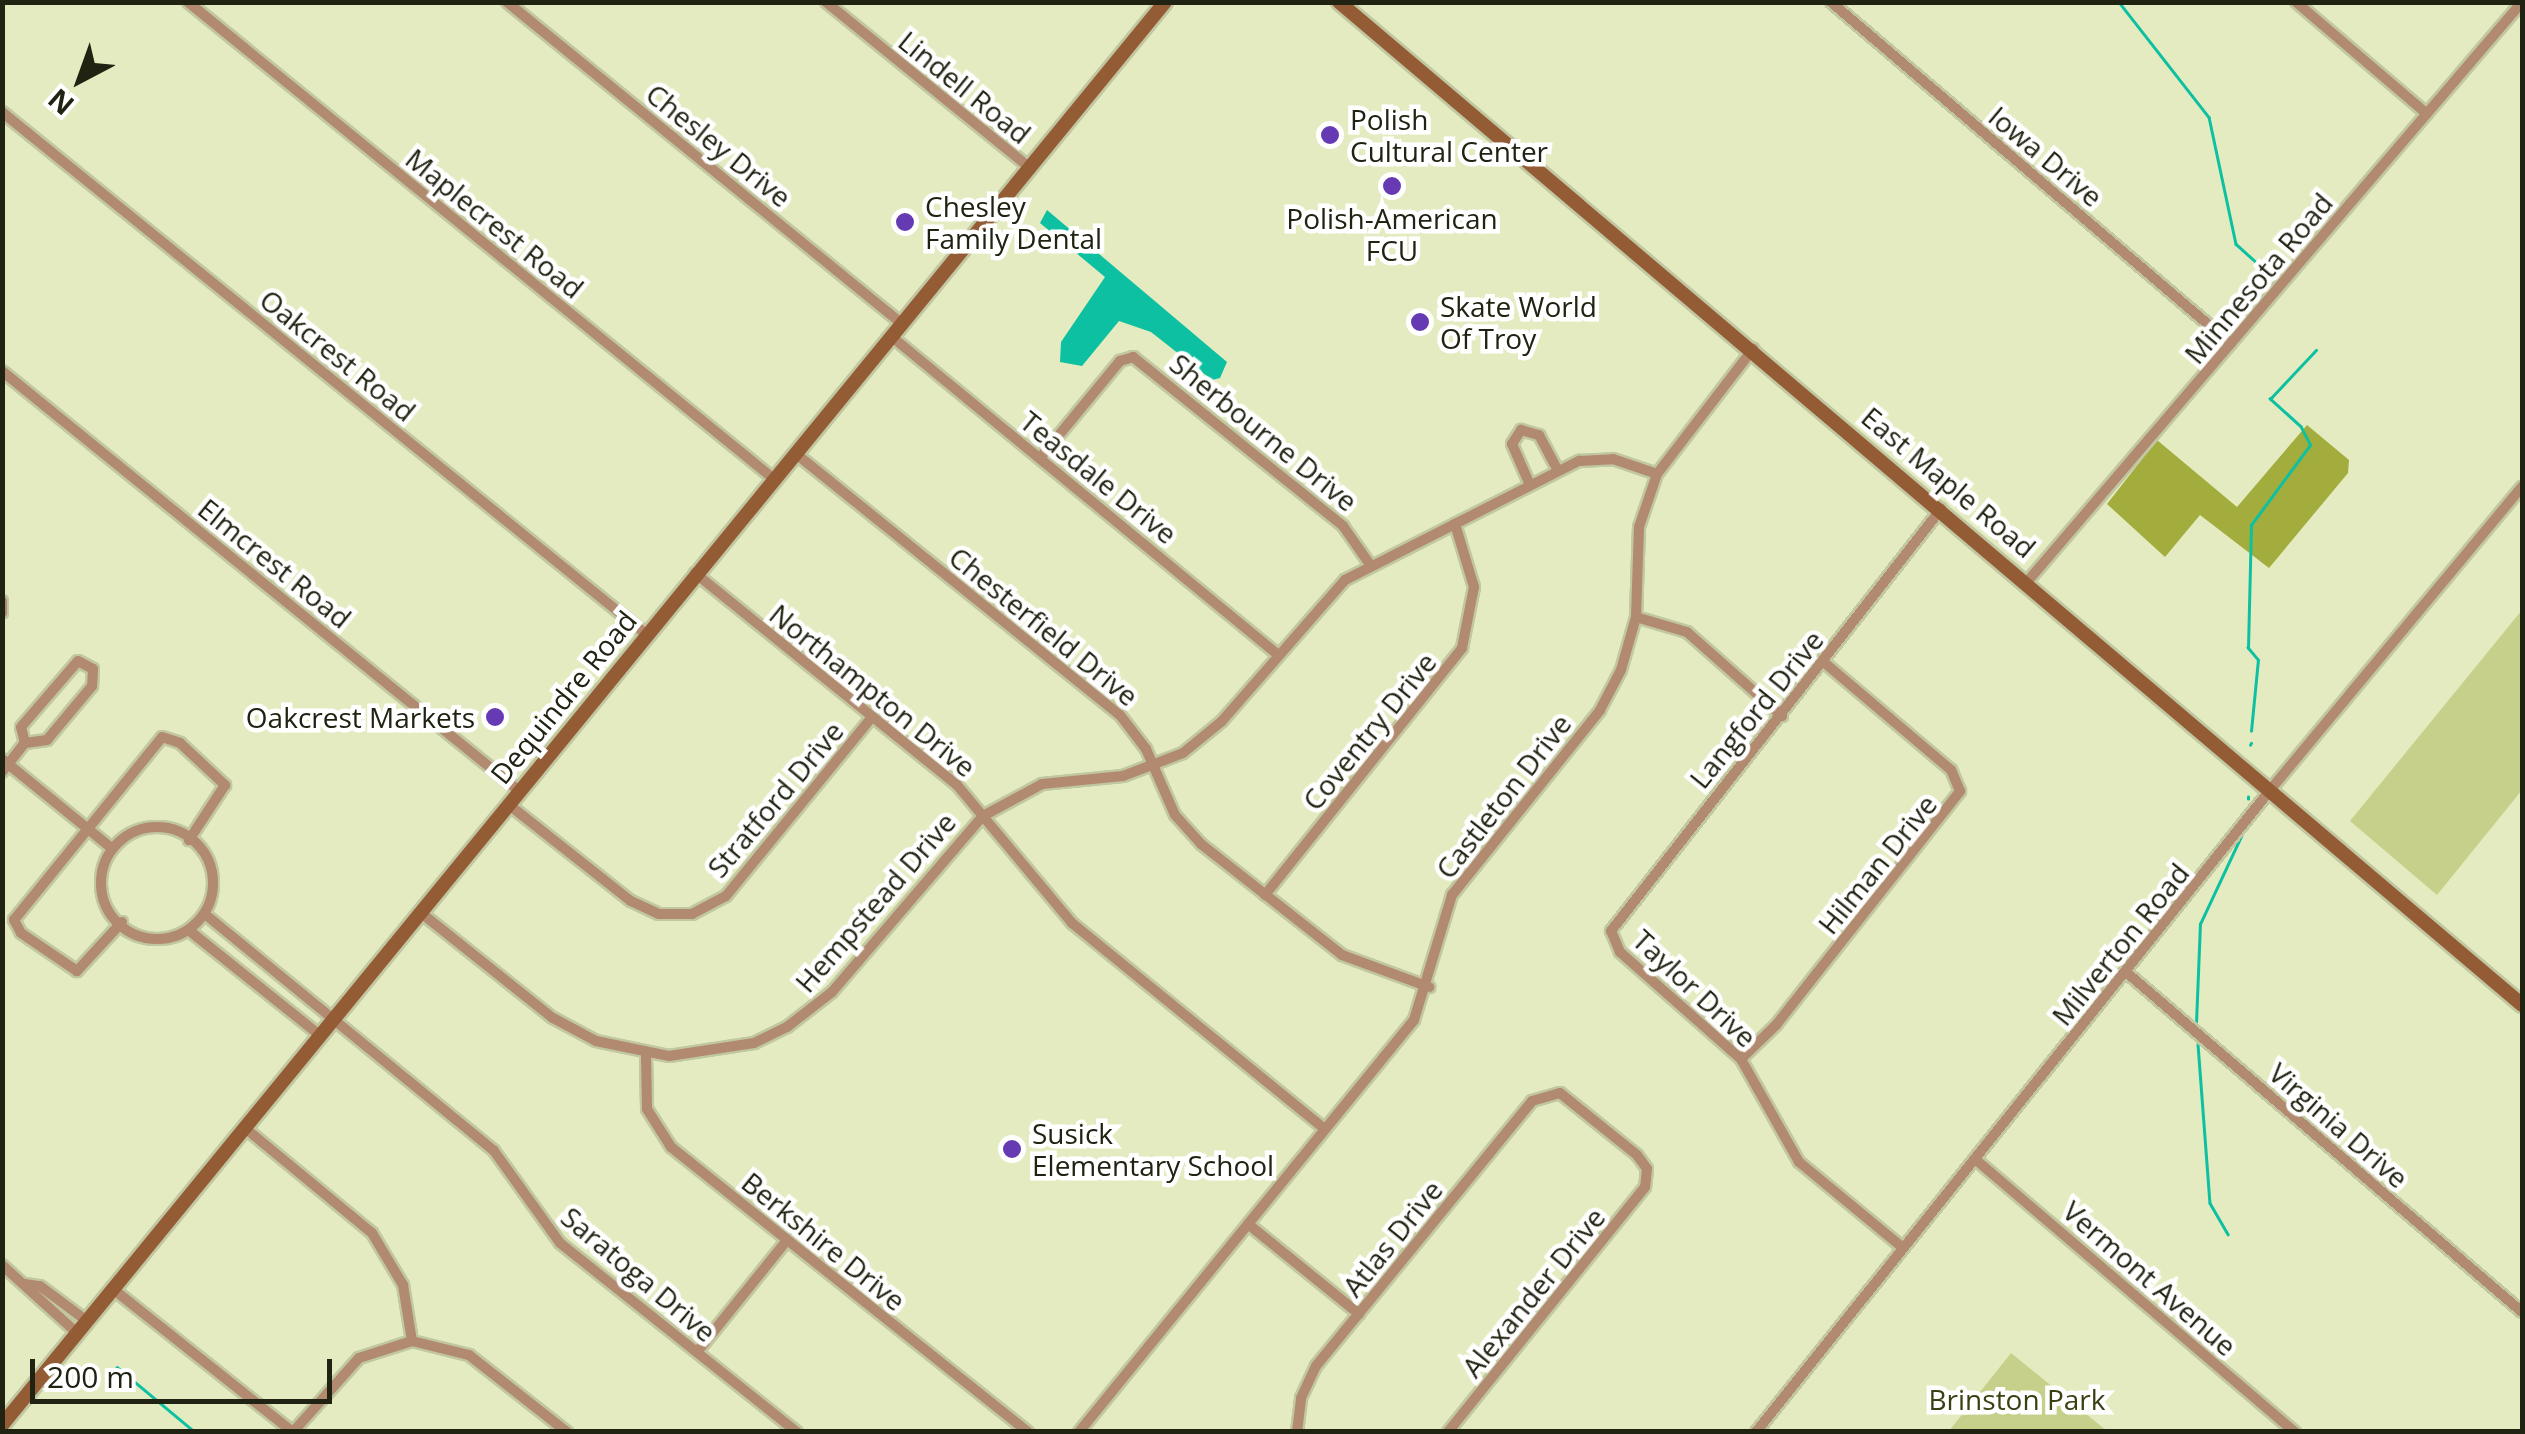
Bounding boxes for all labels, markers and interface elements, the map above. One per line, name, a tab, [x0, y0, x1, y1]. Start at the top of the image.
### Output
street label: Lindell Road	[892, 24, 1038, 150]
north arrow	[30, 30, 130, 130]
street label: Chesley Drive	[640, 76, 798, 214]
text: N	[39, 81, 81, 124]
street label: Iowa Drive	[1982, 99, 2110, 213]
place label: Polish Cultural Center	[1350, 102, 1548, 168]
marker: Polish Cultural Center	[1319, 124, 1341, 146]
street label: Maplecrest Road	[399, 141, 591, 305]
marker: Polish-American FCU	[1381, 175, 1403, 197]
street label: Minnesota Road	[2177, 186, 2339, 370]
place label: Chesley Family Dental	[925, 189, 1102, 255]
place label: Polish-American FCU	[1286, 201, 1498, 267]
marker: Chesley Family Dental	[894, 211, 916, 233]
street label: Oakcrest Road	[254, 282, 422, 428]
place label: Skate World Of Troy	[1440, 289, 1597, 355]
marker: Skate World Of Troy	[1409, 311, 1431, 333]
street label: Sherbourne Drive	[1164, 346, 1364, 518]
street label: East Maple Road	[1855, 400, 2043, 564]
street label: Teasdale Drive	[1014, 404, 1184, 550]
street label: Elmcrest Road	[192, 491, 358, 635]
street label: Chesterfield Drive	[943, 540, 1145, 712]
street label: Northampton Drive	[763, 597, 983, 783]
street label: Dequindre Road	[483, 604, 643, 790]
street label: Langford Drive	[1682, 623, 1830, 795]
street label: Coventry Drive	[1295, 646, 1443, 816]
place label: Oakcrest Markets	[246, 700, 475, 734]
marker: Oakcrest Markets	[484, 706, 506, 728]
street label: Castleton Drive	[1428, 707, 1578, 885]
street label: Stratford Drive	[700, 714, 850, 884]
street label: Hilman Drive	[1811, 788, 1943, 940]
street label: Hempstead Drive	[788, 805, 962, 999]
street label: Milverton Road	[2044, 856, 2196, 1032]
street label: Taylor Drive	[1626, 922, 1764, 1054]
street label: Virginia Drive	[2263, 1056, 2415, 1194]
place label: Susick Elementary School	[1032, 1116, 1274, 1182]
marker: Susick Elementary School	[1001, 1138, 1023, 1160]
street label: Berkshire Drive	[736, 1165, 912, 1317]
street label: Atlas Drive	[1335, 1173, 1449, 1303]
street label: Vermont Avenue	[2057, 1194, 2243, 1362]
street label: Saratoga Drive	[555, 1200, 723, 1348]
street label: Alexander Drive	[1454, 1201, 1612, 1383]
scale bar	[35, 1339, 338, 1401]
text: 200 m	[47, 1356, 134, 1397]
park label: Brinston Park	[1929, 1382, 2105, 1416]

